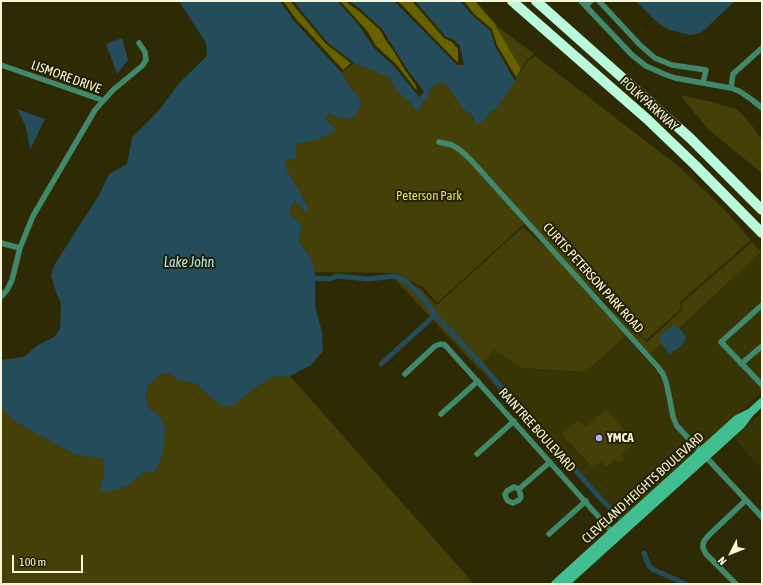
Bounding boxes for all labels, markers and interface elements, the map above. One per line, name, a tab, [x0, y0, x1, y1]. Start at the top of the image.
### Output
street label: LISMORE DRIVE	[29, 57, 103, 97]
street label: POLK PARKWAY	[617, 74, 681, 134]
park label: Peterson Park	[396, 188, 462, 204]
street label: CURTIS PETERSON PARK ROAD	[539, 220, 647, 336]
water label: Lake John	[164, 255, 214, 271]
street label: RAINTREE BOULEVARD	[495, 385, 579, 475]
street label: CLEVELAND HEIGHTS BOULEVARD	[579, 429, 707, 547]
place label: YMCA	[607, 430, 634, 446]
marker: YMCA	[594, 433, 604, 443]
north arrow	[711, 533, 751, 573]
scale bar	[14, 547, 85, 573]
text: 100 m	[19, 555, 46, 569]
text: N	[715, 555, 729, 567]

